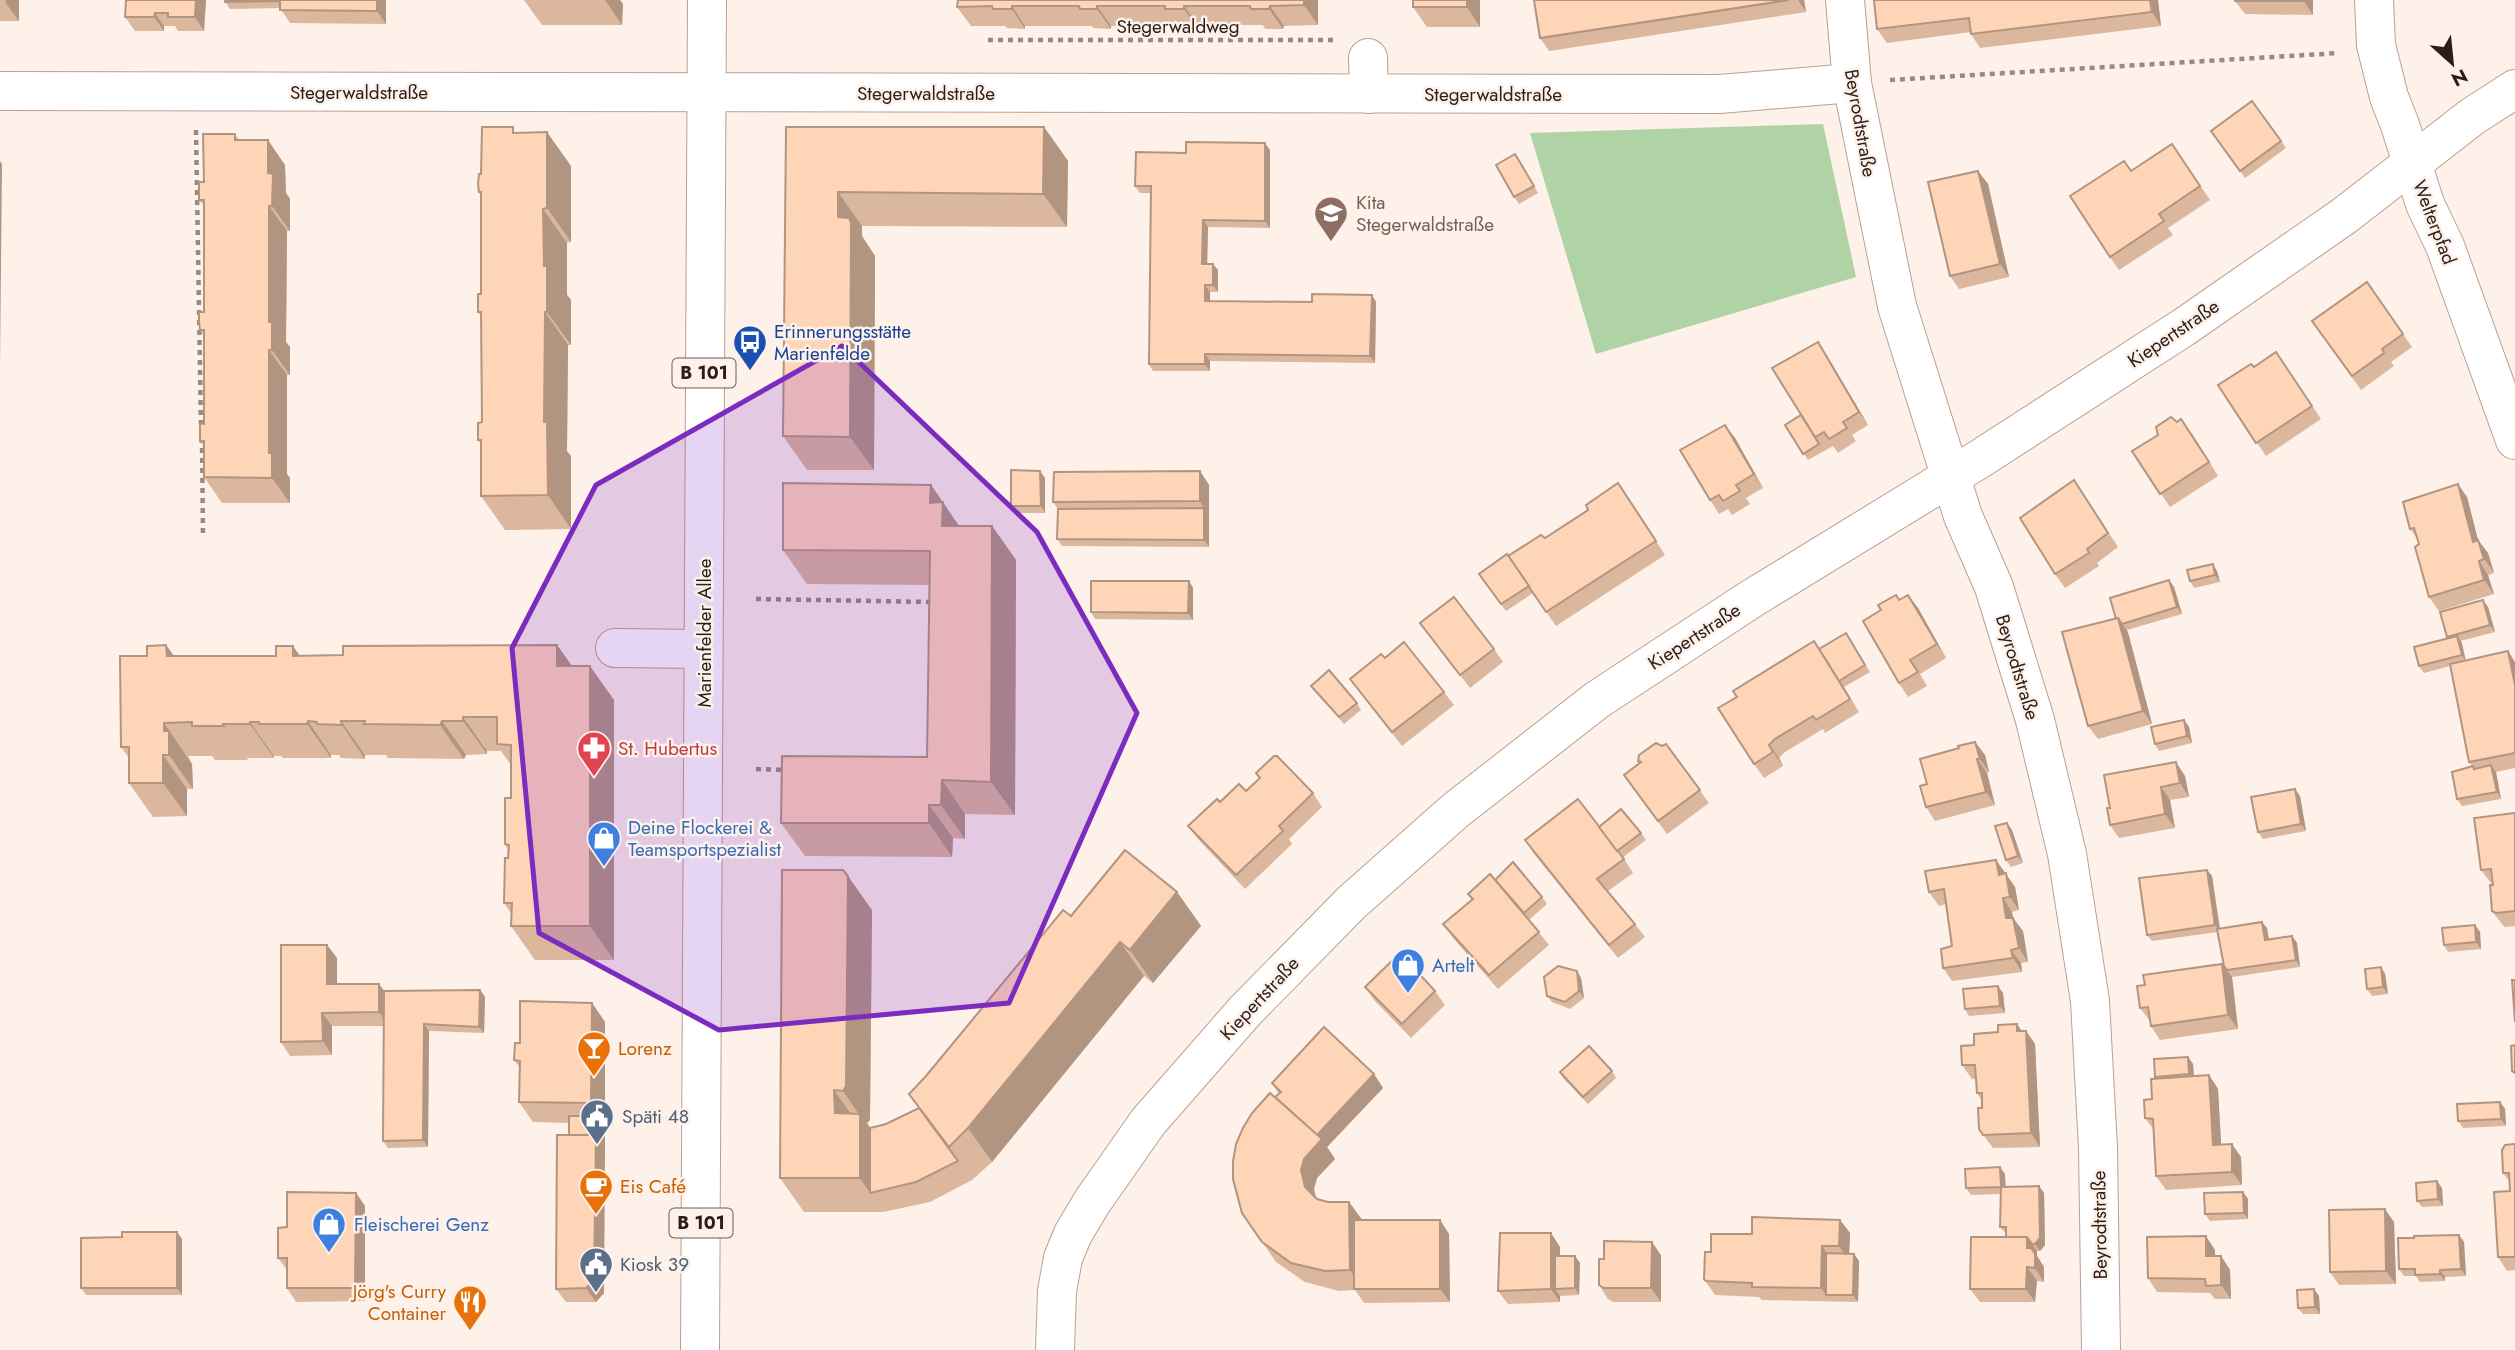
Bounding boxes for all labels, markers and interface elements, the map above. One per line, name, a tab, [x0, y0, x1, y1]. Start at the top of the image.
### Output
street label: Stegerwaldweg	[1117, 13, 1239, 40]
north arrow	[2417, 28, 2487, 98]
text: N	[2447, 62, 2472, 93]
street label: Beyrodtstraße	[1838, 67, 1883, 179]
street label: Stegerwaldstraße	[290, 79, 428, 106]
street label: Stegerwaldstraße	[857, 80, 995, 107]
street label: Stegerwaldstraße	[1424, 81, 1562, 108]
street label: Welterpfad	[2406, 176, 2463, 268]
place label: Kita Stegerwaldstraße	[1356, 189, 1494, 238]
school or university icon: Kita Stegerwaldstraße	[1312, 194, 1350, 243]
street label: Kiepertstraße	[2122, 293, 2225, 374]
place label: Erinnerungsstätte Marienfelde	[774, 318, 911, 367]
bus stop icon: Erinnerungsstätte Marienfelde	[731, 323, 769, 372]
road number: B 101	[672, 358, 736, 388]
street label: Marienfelder Allee	[691, 558, 718, 708]
street label: Kiepertstraße	[1643, 596, 1746, 676]
street label: Beyrodtstraße	[1989, 611, 2046, 723]
pharmacy icon: St. Hubertus	[575, 729, 613, 778]
place label: St. Hubertus	[618, 735, 718, 762]
place label: Deine Flockerei & Teamsportspezialist	[628, 814, 781, 863]
shop icon: Deine Flockerei & Teamsportspezialist	[585, 819, 623, 868]
shop icon: Artelt	[1389, 946, 1427, 995]
street label: Kiepertstraße	[1214, 950, 1305, 1046]
place label: Artelt	[1432, 952, 1475, 979]
bar icon: Lorenz	[575, 1029, 613, 1078]
place label: Lorenz	[618, 1035, 672, 1062]
public building icon: Späti 48	[578, 1097, 616, 1146]
place label: Späti 48	[622, 1103, 689, 1130]
cafe icon: Eis Café	[577, 1167, 615, 1216]
street label: Beyrodtstraße	[2085, 1170, 2114, 1280]
place label: Eis Café	[620, 1173, 686, 1200]
shop icon: Fleischerei Genz	[310, 1205, 348, 1254]
road number: B 101	[670, 1208, 732, 1238]
place label: Fleischerei Genz	[354, 1211, 489, 1238]
public building icon: Kiosk 39	[577, 1245, 615, 1294]
place label: Kiosk 39	[620, 1251, 689, 1278]
place label: Jörg's Curry Container	[350, 1278, 447, 1327]
restaurant icon: Jörg's Curry Container	[451, 1283, 489, 1332]

